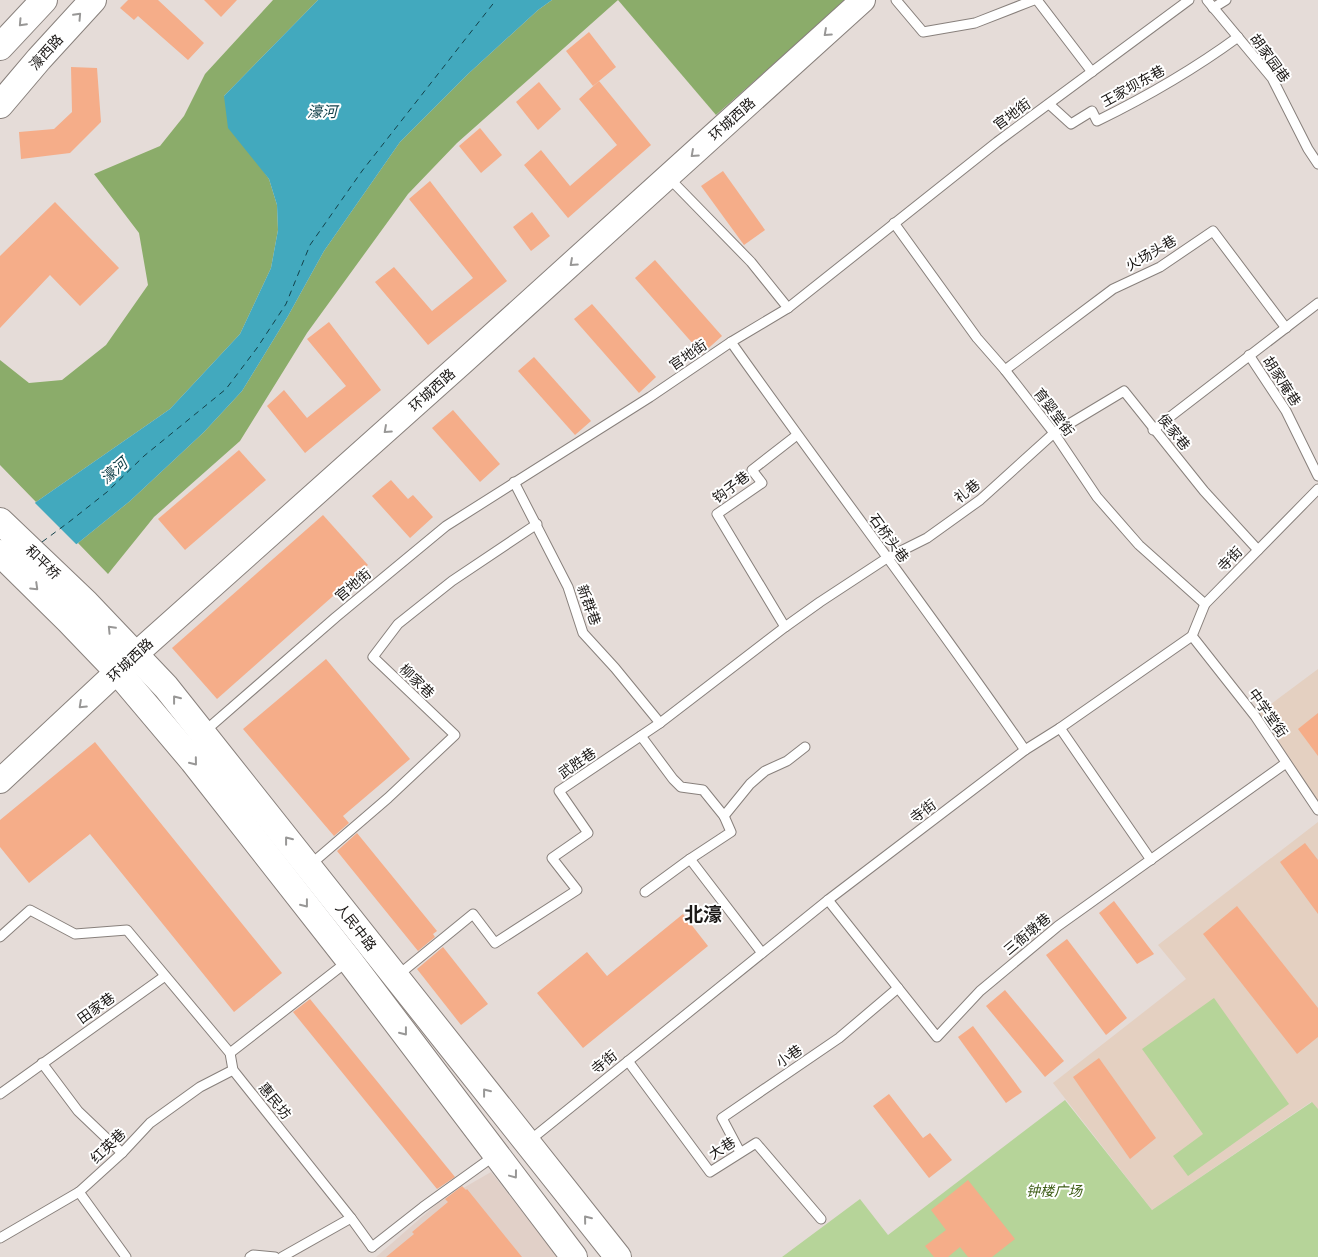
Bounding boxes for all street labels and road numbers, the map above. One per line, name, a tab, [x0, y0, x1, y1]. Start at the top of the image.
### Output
street label: 濠西路	[26, 31, 66, 73]
street label: 胡家园巷	[1247, 31, 1293, 85]
street label: 王家坝东巷	[1099, 62, 1167, 110]
street label: 环城西路	[707, 95, 758, 144]
street label: 官地街	[991, 96, 1034, 133]
street label: 火场头巷	[1123, 233, 1179, 274]
street label: 官地街	[667, 337, 710, 373]
street label: 胡家庵巷	[1260, 353, 1304, 409]
street label: 环城西路	[407, 366, 458, 415]
street label: 育婴堂街	[1031, 385, 1076, 439]
street label: 侯家巷	[1155, 411, 1193, 453]
street label: 钩子巷	[710, 469, 753, 506]
street label: 礼巷	[951, 476, 983, 506]
street label: 石桥头巷	[866, 511, 911, 565]
street label: 和平桥	[22, 542, 63, 582]
street label: 寺街	[1215, 544, 1245, 575]
street label: 官地街	[332, 566, 374, 605]
street label: 新群巷	[574, 583, 603, 627]
street label: 环城西路	[105, 636, 156, 685]
street label: 柳家巷	[396, 661, 438, 701]
street label: 中学堂街	[1245, 686, 1290, 741]
street label: 武胜巷	[556, 745, 599, 781]
street label: 寺街	[908, 797, 939, 826]
street label: 人民中路	[332, 901, 379, 954]
street label: 三衙墩巷	[1000, 910, 1054, 958]
street label: 田家巷	[74, 989, 118, 1027]
street label: 小巷	[773, 1042, 805, 1070]
street label: 寺街	[589, 1048, 620, 1077]
street label: 惠民坊	[256, 1080, 294, 1122]
street label: 红英巷	[88, 1126, 129, 1166]
street label: 大巷	[706, 1135, 738, 1162]

